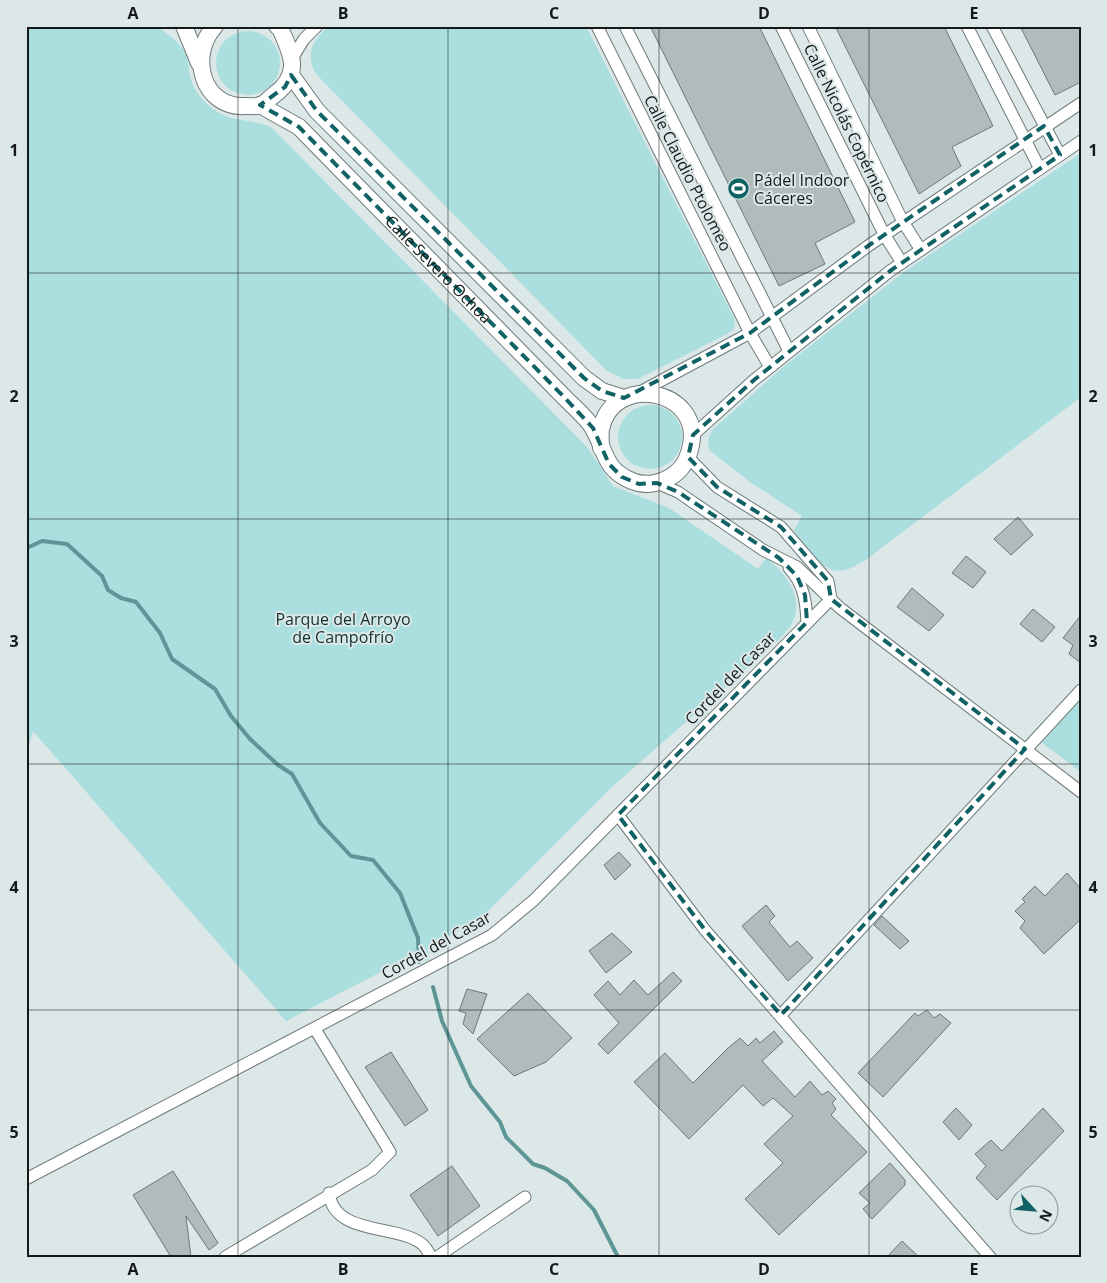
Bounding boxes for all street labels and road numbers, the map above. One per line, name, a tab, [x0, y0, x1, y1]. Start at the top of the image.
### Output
street label: Calle Nicolás Copérnico	[799, 40, 895, 206]
street label: Calle Claudio Ptolomeo	[639, 91, 737, 255]
street label: Calle Severo Ochoa	[380, 210, 497, 328]
street label: Cordel del Casar	[680, 626, 781, 730]
street label: Cordel del Casar	[377, 906, 495, 984]

